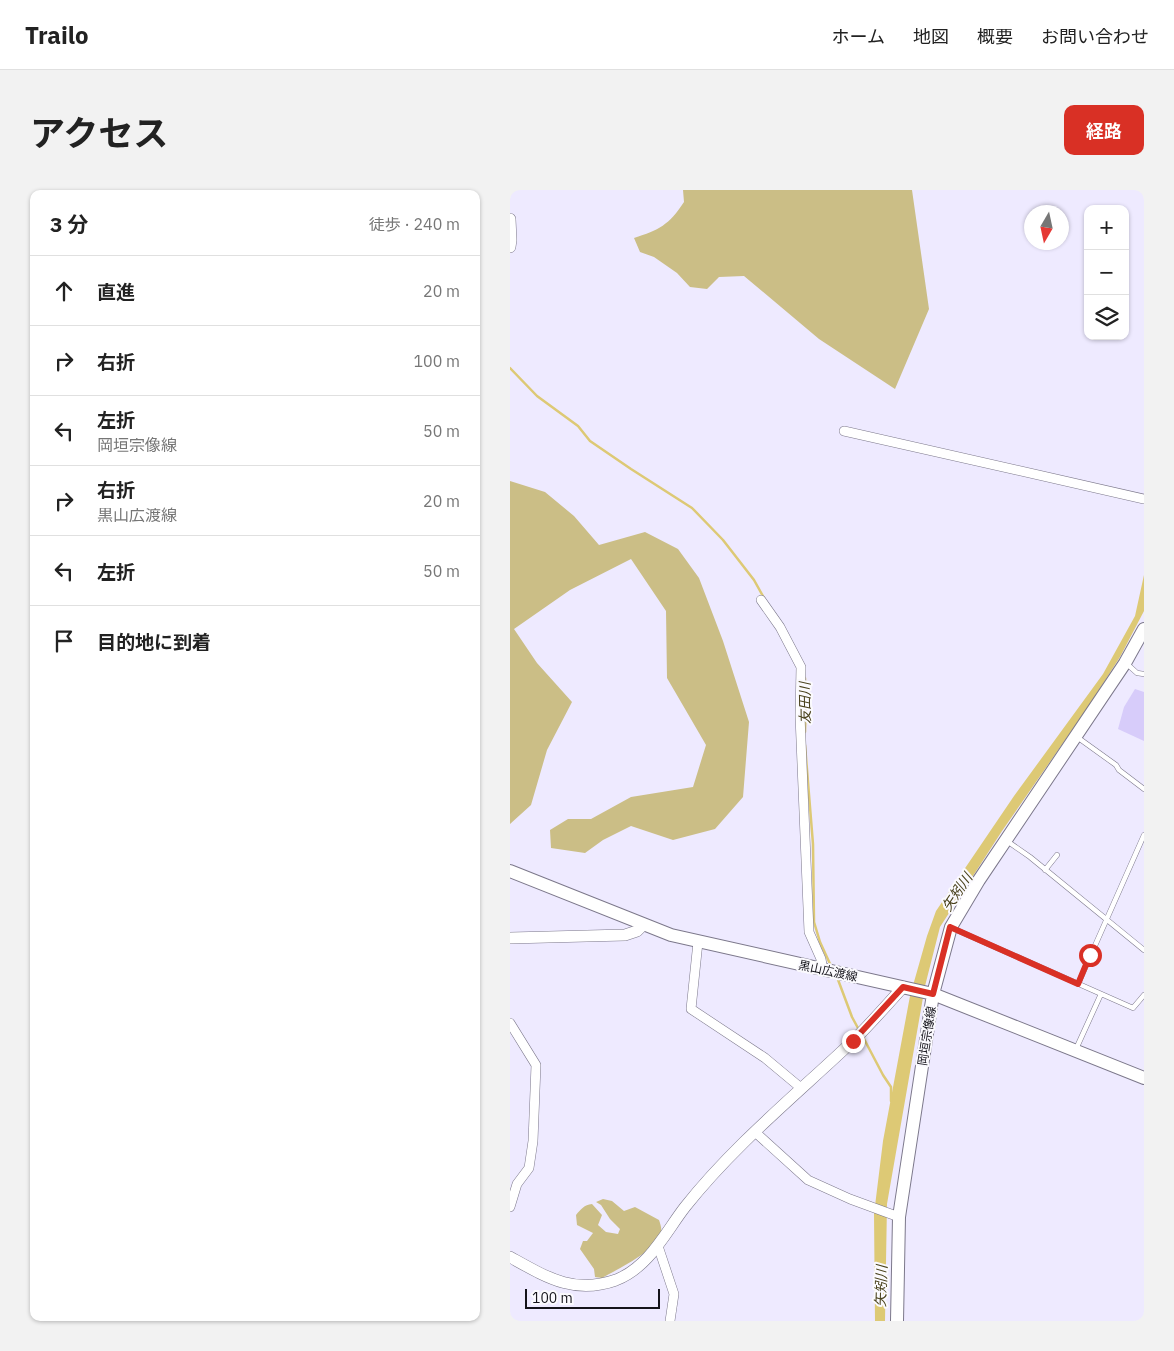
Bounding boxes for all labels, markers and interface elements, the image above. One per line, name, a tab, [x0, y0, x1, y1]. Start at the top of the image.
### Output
text: Trailo	[25, 19, 89, 51]
text: ホーム	[832, 25, 885, 48]
text: 地図	[913, 25, 949, 48]
text: 概要	[977, 25, 1013, 48]
text: お問い合わせ	[1041, 25, 1149, 48]
button: 経路	[1064, 105, 1144, 155]
text: アクセス	[30, 110, 168, 156]
north arrow	[1024, 205, 1069, 250]
map controls	[1084, 205, 1129, 340]
button: +	[1084, 205, 1129, 250]
text: 3 分	[50, 210, 89, 238]
text: 徒歩 · 240 m	[369, 214, 460, 234]
button: −	[1084, 250, 1129, 295]
icon: ahead	[50, 277, 78, 305]
text: 直進	[97, 280, 135, 304]
text: 20 m	[423, 281, 460, 301]
button: layers	[1084, 295, 1129, 340]
icon: right	[50, 347, 78, 375]
text: 右折	[97, 350, 135, 374]
text: 100 m	[413, 351, 460, 371]
text: 左折	[97, 408, 135, 432]
icon: left	[50, 417, 78, 445]
text: 50 m	[423, 421, 460, 441]
text: 岡垣宗像線	[97, 435, 177, 455]
text: 右折	[97, 478, 135, 502]
icon: right	[50, 487, 78, 515]
text: 20 m	[423, 491, 460, 511]
text: 黒山広渡線	[97, 505, 177, 525]
icon: left	[50, 557, 78, 585]
text: 左折	[97, 560, 135, 584]
text: 50 m	[423, 561, 460, 581]
icon: arrive	[50, 627, 78, 655]
text: 目的地に到着	[97, 630, 211, 654]
water label: 友田川	[796, 680, 814, 724]
water label: 矢矧川	[938, 868, 977, 914]
route start	[1079, 944, 1102, 967]
street label: 黒山広渡線	[797, 957, 859, 984]
street label: 岡垣宗像線	[914, 1005, 939, 1067]
route end	[842, 1030, 865, 1053]
water label: 矢矧川	[871, 1263, 891, 1307]
scale bar	[525, 1286, 660, 1309]
text: 100 m	[532, 1289, 573, 1307]

